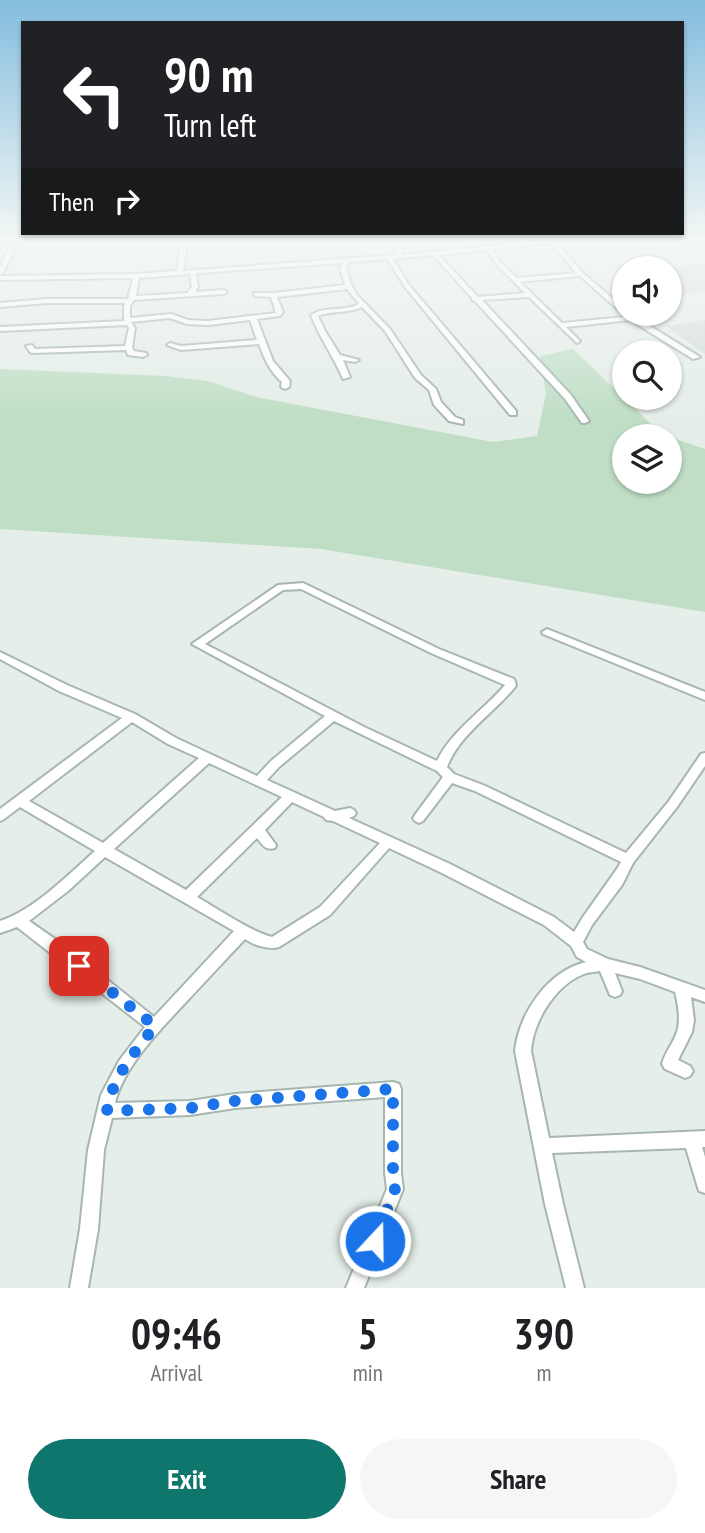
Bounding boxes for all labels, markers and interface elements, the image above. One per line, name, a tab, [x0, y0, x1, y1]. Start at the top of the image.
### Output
text: 90 m	[164, 42, 253, 106]
icon: left	[49, 49, 140, 140]
text: Turn left	[164, 104, 256, 146]
icon: right	[108, 182, 146, 220]
text: Then	[49, 185, 94, 218]
map controls	[612, 256, 682, 494]
button: sound	[612, 256, 682, 326]
button: search	[612, 340, 682, 410]
button: layers	[612, 424, 682, 494]
pin	[49, 936, 109, 996]
icon: arrive	[60, 947, 98, 985]
position arrow	[338, 1204, 412, 1278]
text: 09:46	[131, 1306, 222, 1361]
text: 5	[358, 1306, 378, 1361]
text: 390	[514, 1306, 574, 1361]
text: Arrival	[150, 1358, 202, 1387]
text: min	[353, 1358, 383, 1387]
text: m	[536, 1358, 551, 1387]
button: Exit	[28, 1439, 346, 1519]
button: Share	[360, 1439, 677, 1519]

